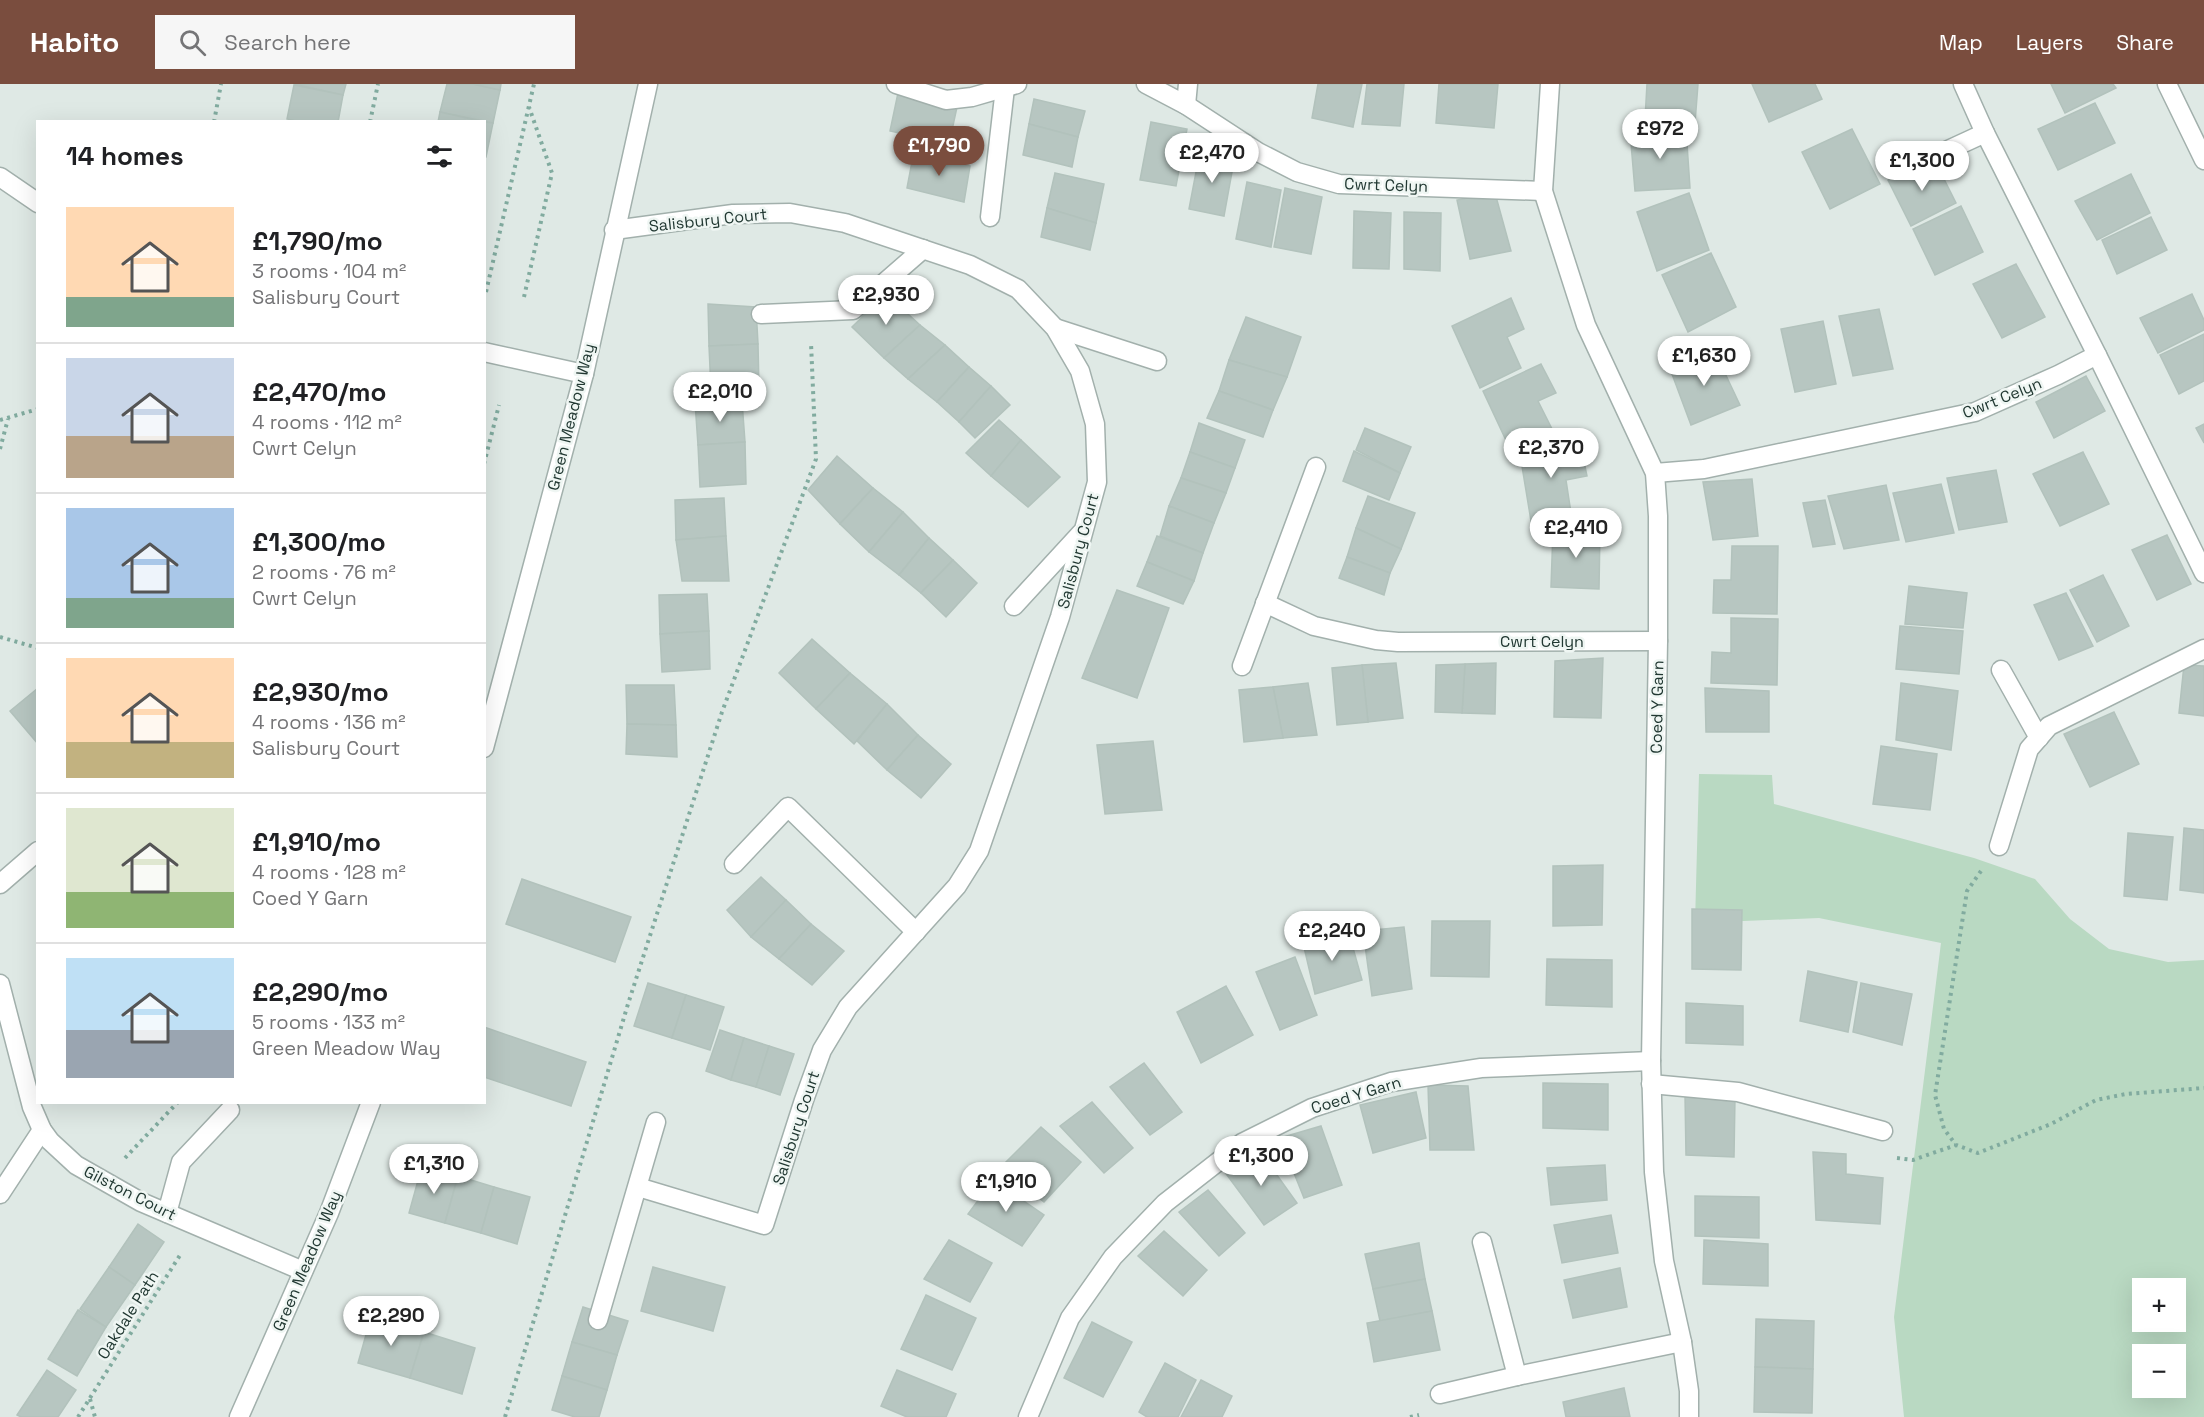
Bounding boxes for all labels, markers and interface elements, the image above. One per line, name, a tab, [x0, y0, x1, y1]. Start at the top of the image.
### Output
search box	[155, 15, 575, 69]
text: Habito	[30, 24, 119, 60]
icon: search	[176, 26, 209, 59]
text: Search here	[224, 28, 351, 56]
text: Map	[1939, 29, 1983, 56]
text: Layers	[2016, 29, 2083, 56]
text: Share	[2116, 29, 2174, 56]
pin: £972	[1624, 109, 1696, 160]
text: £972	[1636, 115, 1684, 141]
pin: £1,790	[890, 126, 988, 177]
text: £1,790	[907, 132, 971, 158]
pin: £2,470	[1163, 133, 1261, 184]
text: 14 homes	[66, 139, 184, 173]
text: £2,470	[1179, 139, 1245, 165]
icon: filters	[423, 140, 456, 173]
pin: £1,300	[1873, 141, 1971, 192]
text: £1,300	[1889, 147, 1955, 173]
street label: Cwrt Celyn	[1344, 173, 1428, 197]
street label: Salisbury Court	[648, 203, 768, 237]
text: £1,790/mo	[252, 224, 383, 258]
icon: home	[114, 231, 186, 303]
text: 3 rooms · 104 m²	[252, 258, 406, 284]
pin: £2,930	[837, 275, 935, 326]
text: £2,930	[852, 281, 920, 307]
text: Salisbury Court	[252, 284, 400, 310]
pin: £1,630	[1655, 336, 1753, 387]
street label: Green Meadow Way	[543, 341, 599, 493]
text: £1,630	[1672, 342, 1736, 368]
pin: £2,010	[671, 372, 769, 423]
street label: Cwrt Celyn	[1959, 373, 2045, 423]
text: £2,470/mo	[252, 375, 386, 409]
text: £2,010	[687, 378, 753, 404]
icon: home	[114, 382, 186, 454]
text: 4 rooms · 112 m²	[252, 409, 402, 435]
pin: £2,370	[1502, 428, 1600, 479]
text: £2,370	[1518, 434, 1584, 460]
text: Cwrt Celyn	[252, 435, 357, 461]
street label: Salisbury Court	[1053, 491, 1103, 611]
pin: £2,410	[1527, 508, 1625, 559]
text: £2,410	[1544, 514, 1608, 540]
text: £1,300/mo	[252, 525, 386, 559]
icon: home	[114, 532, 186, 604]
text: 2 rooms · 76 m²	[252, 559, 396, 585]
text: Cwrt Celyn	[252, 585, 357, 611]
street label: Cwrt Celyn	[1500, 631, 1584, 652]
street label: Coed Y Garn	[1646, 660, 1668, 754]
text: £2,930/mo	[252, 675, 389, 709]
icon: home	[114, 682, 186, 754]
text: 4 rooms · 136 m²	[252, 709, 406, 735]
text: Salisbury Court	[252, 735, 400, 761]
text: £1,910/mo	[252, 825, 381, 859]
icon: home	[114, 832, 186, 904]
text: 4 rooms · 128 m²	[252, 859, 406, 885]
text: Coed Y Garn	[252, 885, 368, 911]
pin: £2,240	[1283, 911, 1381, 962]
text: £2,240	[1298, 917, 1366, 943]
text: £2,290/mo	[252, 975, 388, 1009]
icon: home	[114, 982, 186, 1054]
text: 5 rooms · 133 m²	[252, 1009, 405, 1035]
text: Green Meadow Way	[252, 1035, 441, 1061]
street label: Salisbury Court	[768, 1068, 824, 1188]
street label: Coed Y Garn	[1308, 1071, 1404, 1119]
pin: £1,300	[1212, 1136, 1310, 1187]
text: £1,300	[1228, 1142, 1294, 1168]
pin: £1,310	[385, 1144, 483, 1195]
text: £1,310	[403, 1150, 465, 1176]
street label: Gilston Court	[80, 1161, 180, 1225]
pin: £1,910	[957, 1162, 1055, 1213]
text: £1,910	[975, 1168, 1037, 1194]
street label: Green Meadow Way	[268, 1187, 346, 1335]
street label: Oakdale Path	[92, 1267, 164, 1363]
map controls	[2132, 1278, 2186, 1398]
button: +	[2132, 1278, 2186, 1332]
pin: £2,290	[342, 1296, 440, 1347]
text: £2,290	[357, 1302, 425, 1328]
button: −	[2132, 1344, 2186, 1398]

